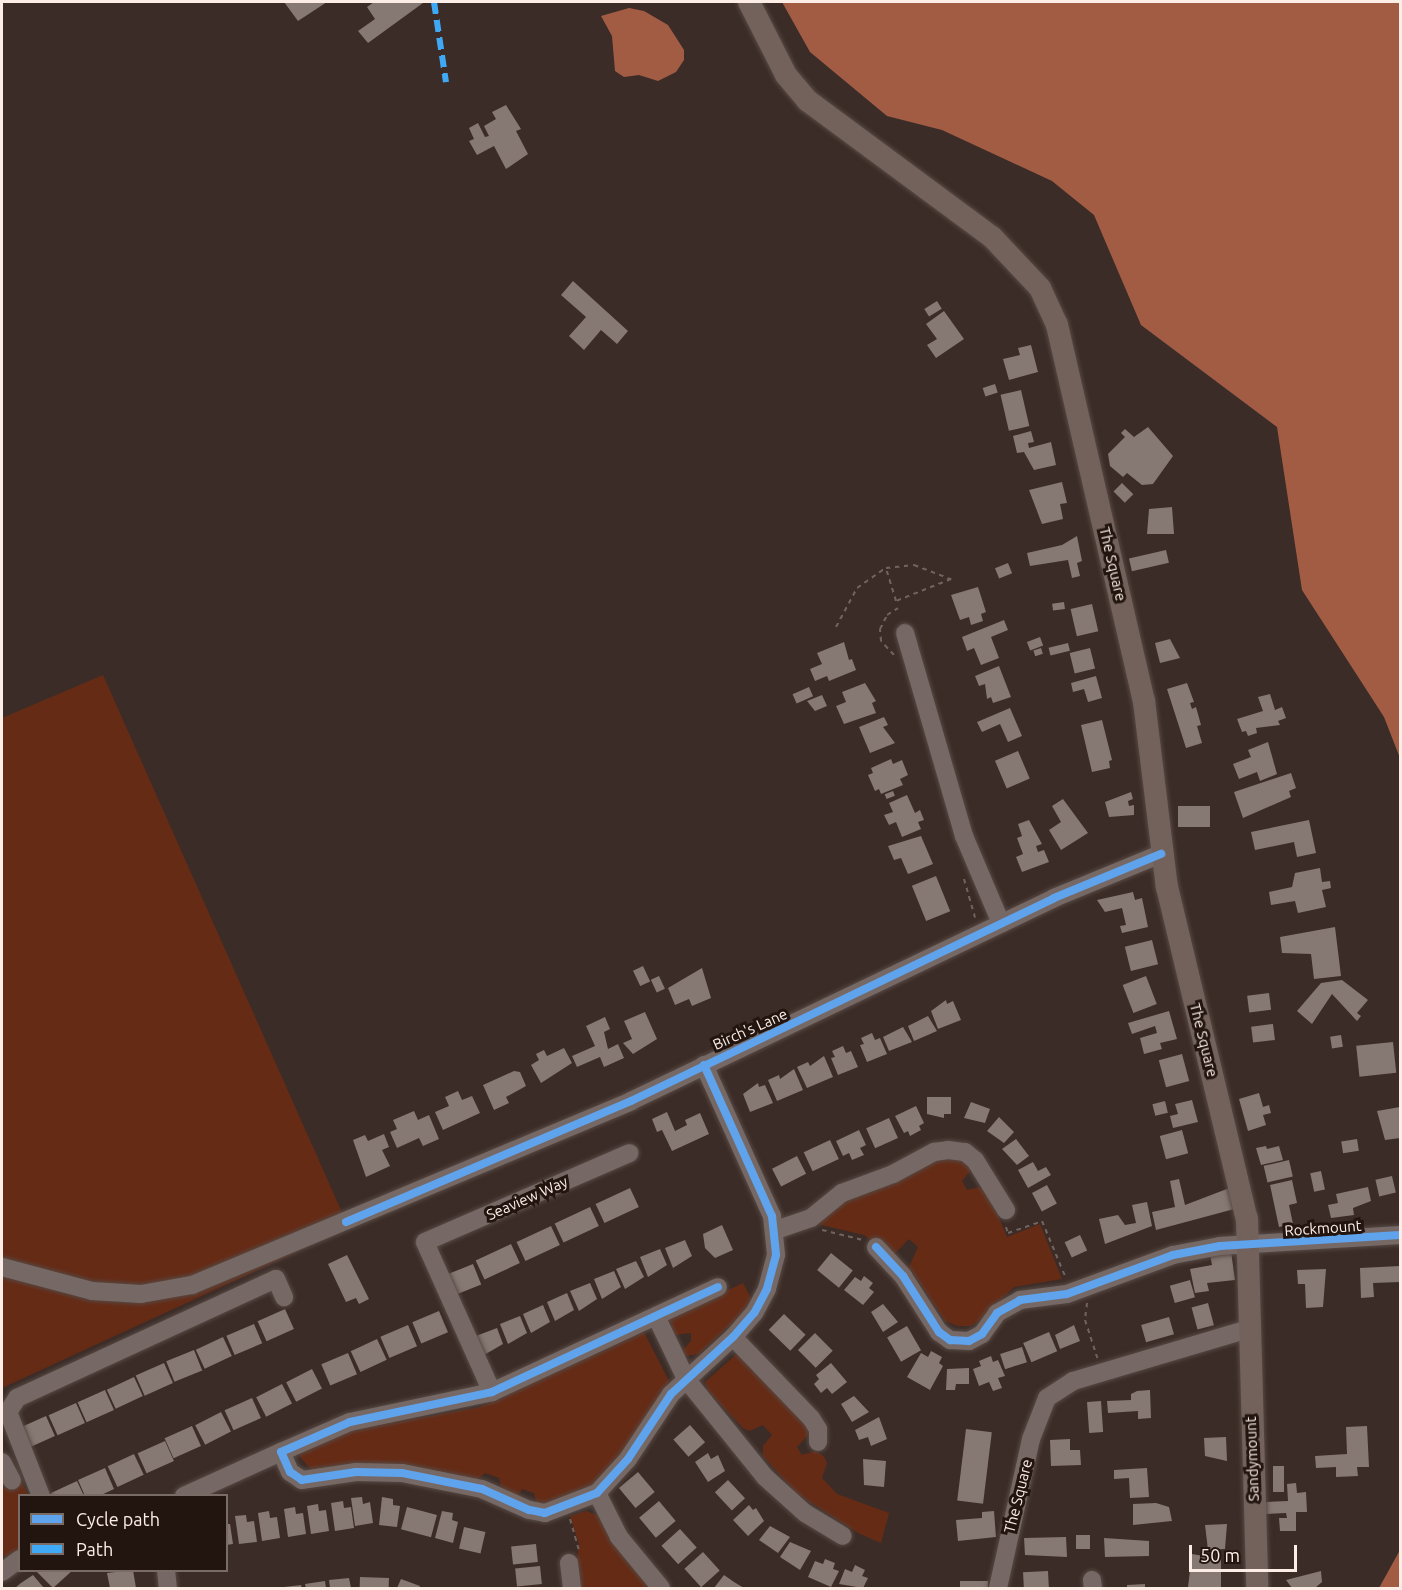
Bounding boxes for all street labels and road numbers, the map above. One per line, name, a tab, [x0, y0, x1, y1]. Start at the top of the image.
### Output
street label: The Square	[1096, 525, 1130, 603]
street label: The Square	[1186, 1001, 1222, 1079]
street label: Birch's Lane	[710, 1005, 790, 1053]
street label: Seaview Way	[484, 1172, 570, 1224]
street label: Rockmount	[1284, 1216, 1362, 1240]
street label: Sandymount	[1242, 1416, 1262, 1502]
street label: The Square	[1000, 1457, 1036, 1535]

